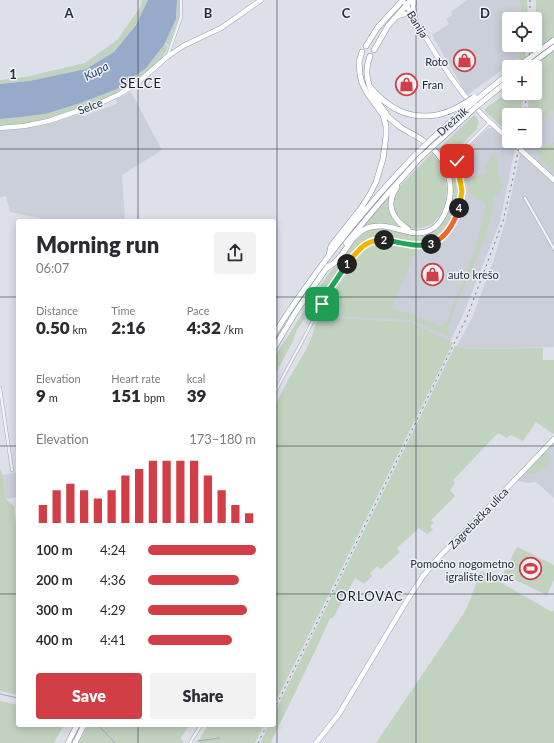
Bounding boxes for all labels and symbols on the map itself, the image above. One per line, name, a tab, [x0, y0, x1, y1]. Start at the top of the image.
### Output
text: A	[63, 5, 74, 21]
text: B	[204, 5, 213, 21]
text: C	[342, 5, 351, 21]
text: D	[480, 5, 490, 21]
street label: Banija	[405, 8, 431, 40]
shop icon: Roto	[451, 48, 477, 74]
place label: Roto	[425, 55, 448, 68]
water label: Kupa	[81, 58, 111, 84]
text: 1	[9, 66, 17, 82]
shop icon: Fran	[394, 71, 420, 97]
district label: SELCE	[120, 75, 162, 91]
place label: Fran	[422, 78, 443, 91]
street label: Selce	[76, 95, 104, 117]
street label: Drežnik	[434, 103, 470, 138]
pin	[440, 144, 474, 178]
pin: 4	[449, 198, 469, 218]
pin: 2	[374, 230, 394, 250]
pin: 3	[421, 234, 441, 254]
pin: 1	[337, 254, 357, 274]
shop icon: auto krešo	[420, 261, 446, 287]
place label: auto krešo	[448, 268, 499, 281]
pin	[305, 287, 339, 321]
street label: Zagrebačka ulica	[445, 485, 511, 551]
sports icon: Pomoćno nogometno igralište Ilovac	[517, 556, 543, 582]
place label: Pomoćno nogometno igralište Ilovac	[410, 557, 514, 583]
district label: ORLOVAC	[336, 588, 404, 604]

